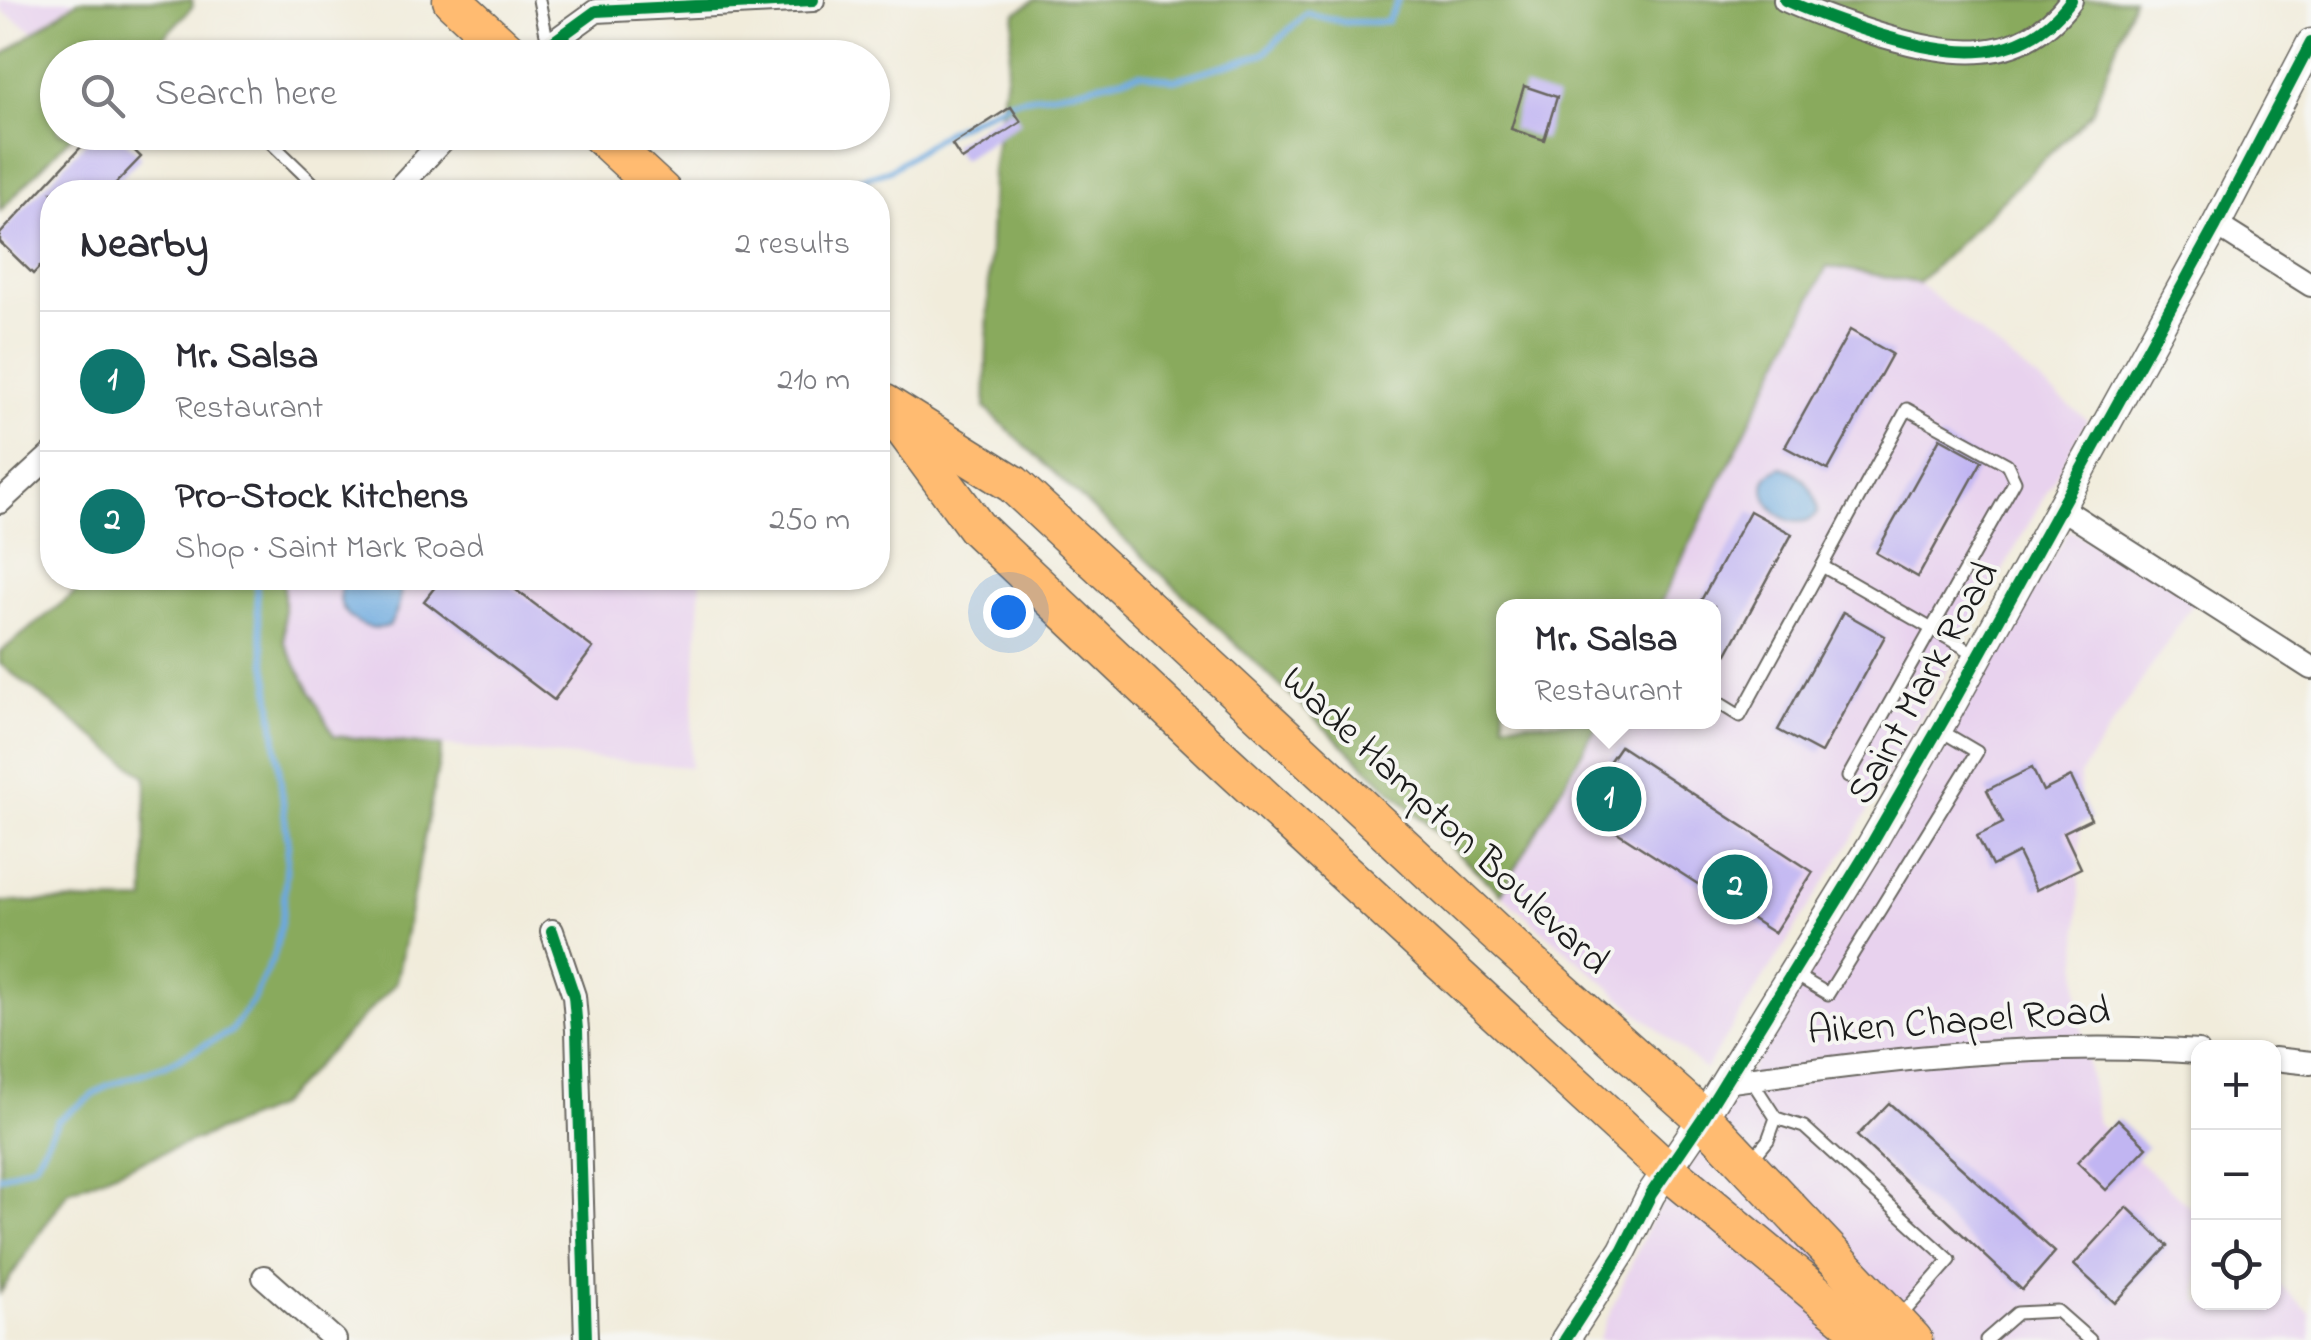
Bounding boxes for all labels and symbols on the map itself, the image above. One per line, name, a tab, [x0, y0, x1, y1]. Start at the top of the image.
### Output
street label: Saint Mark Road	[1834, 551, 2016, 817]
your location	[983, 587, 1034, 638]
street label: Wade Hampton Boulevard	[1266, 653, 1622, 991]
pin: 1	[1576, 762, 1642, 836]
pin: 2	[1702, 850, 1768, 924]
street label: Aiken Chapel Road	[1806, 983, 2112, 1063]

